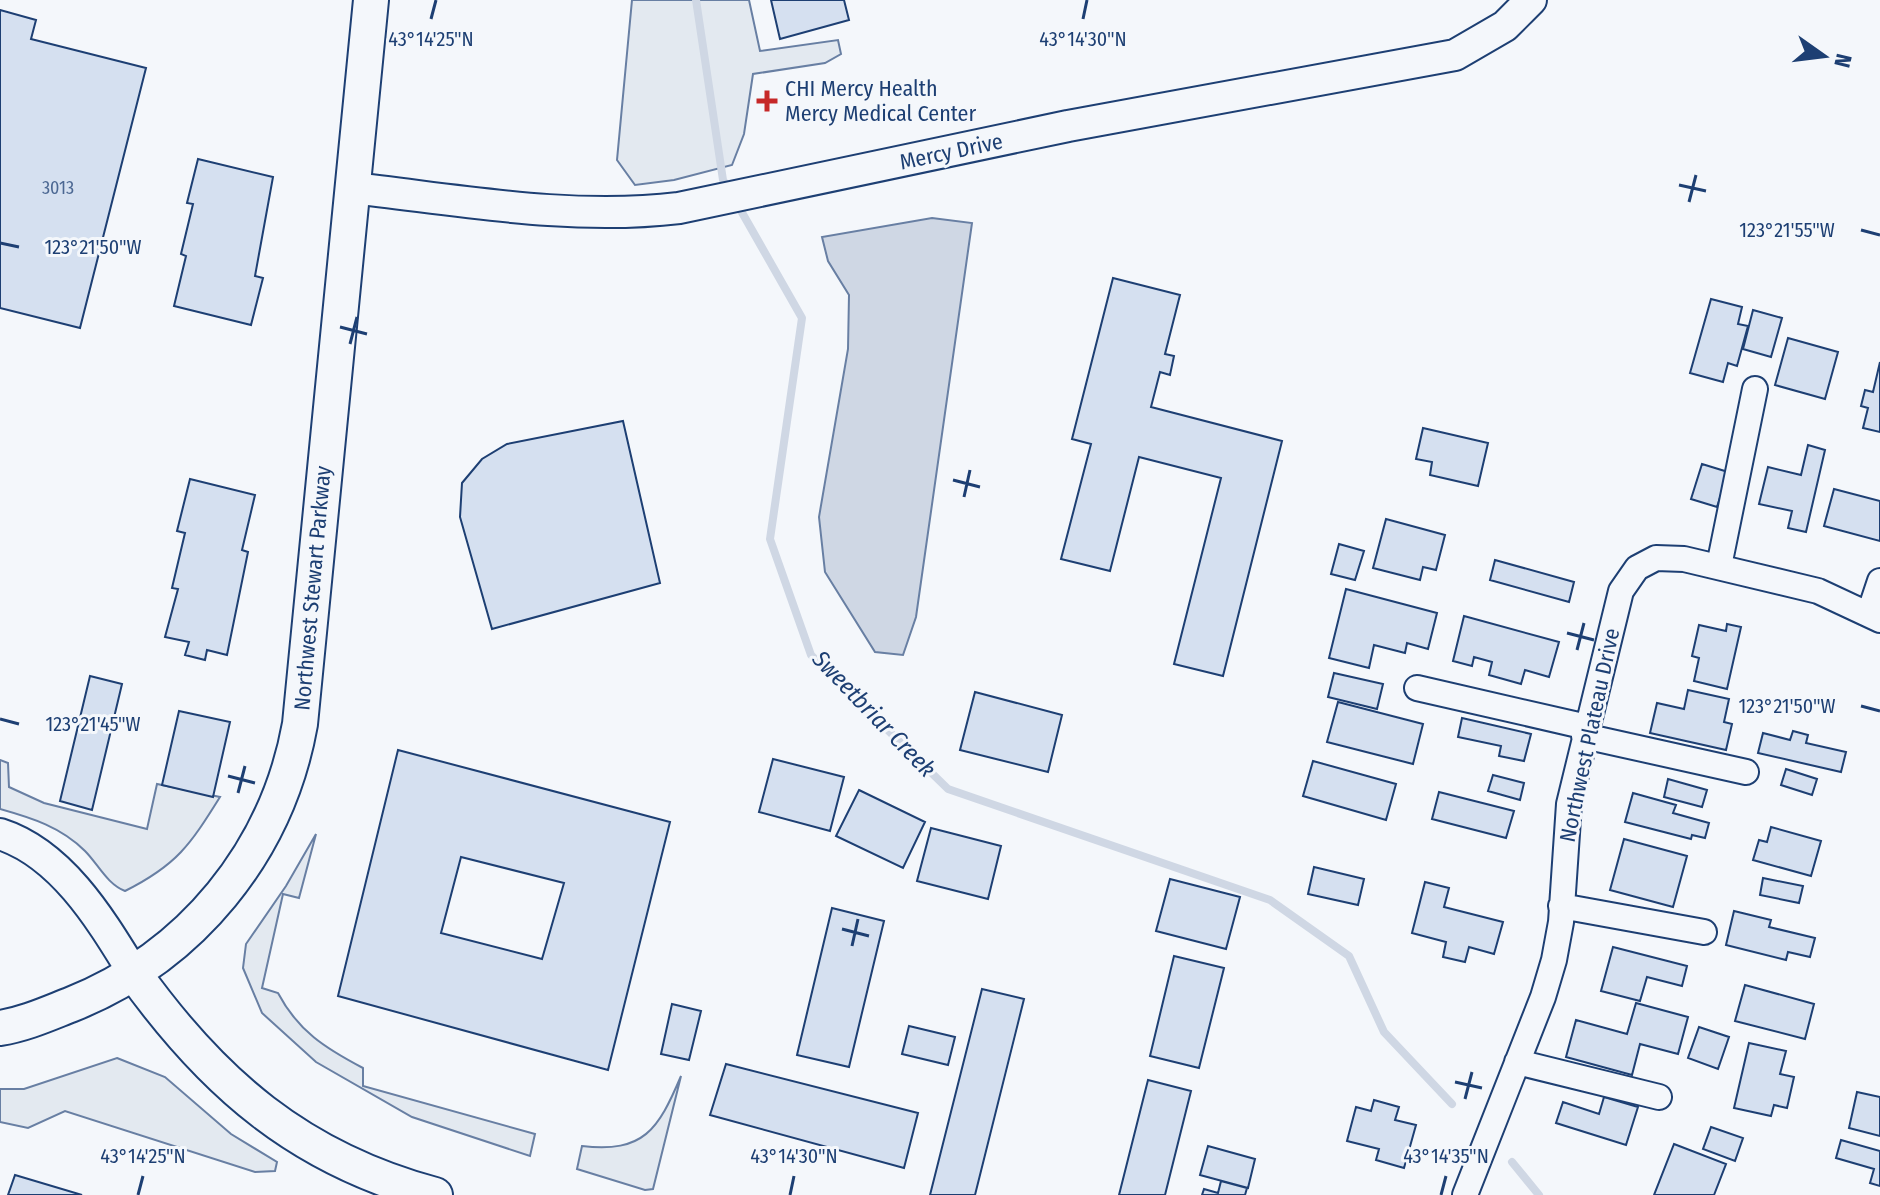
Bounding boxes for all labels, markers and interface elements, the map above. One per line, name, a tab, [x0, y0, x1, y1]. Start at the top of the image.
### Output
north arrow	[1784, 16, 1864, 96]
text: 43°14'25"N	[388, 27, 474, 51]
text: 43°14'30"N	[1039, 27, 1127, 51]
text: N	[1828, 51, 1858, 70]
place label: CHI Mercy Health Mercy Medical Center	[785, 75, 976, 127]
marker: CHI Mercy Health Mercy Medical Center	[756, 90, 778, 112]
street label: Mercy Drive	[897, 127, 1005, 176]
house number: 3013	[42, 177, 74, 199]
text: 123°21'55"W	[1739, 218, 1835, 242]
text: 123°21'50"W	[44, 235, 142, 259]
street label: Northwest Stewart Parkway	[288, 464, 337, 711]
street label: Northwest Plateau Drive	[1554, 626, 1625, 844]
water label: Sweetbriar Creek	[806, 644, 941, 783]
text: 123°21'50"W	[1738, 694, 1836, 718]
text: 123°21'45"W	[46, 712, 141, 736]
text: 43°14'25"N	[100, 1144, 186, 1168]
text: 43°14'30"N	[750, 1144, 838, 1168]
text: 43°14'35"N	[1403, 1144, 1489, 1168]

